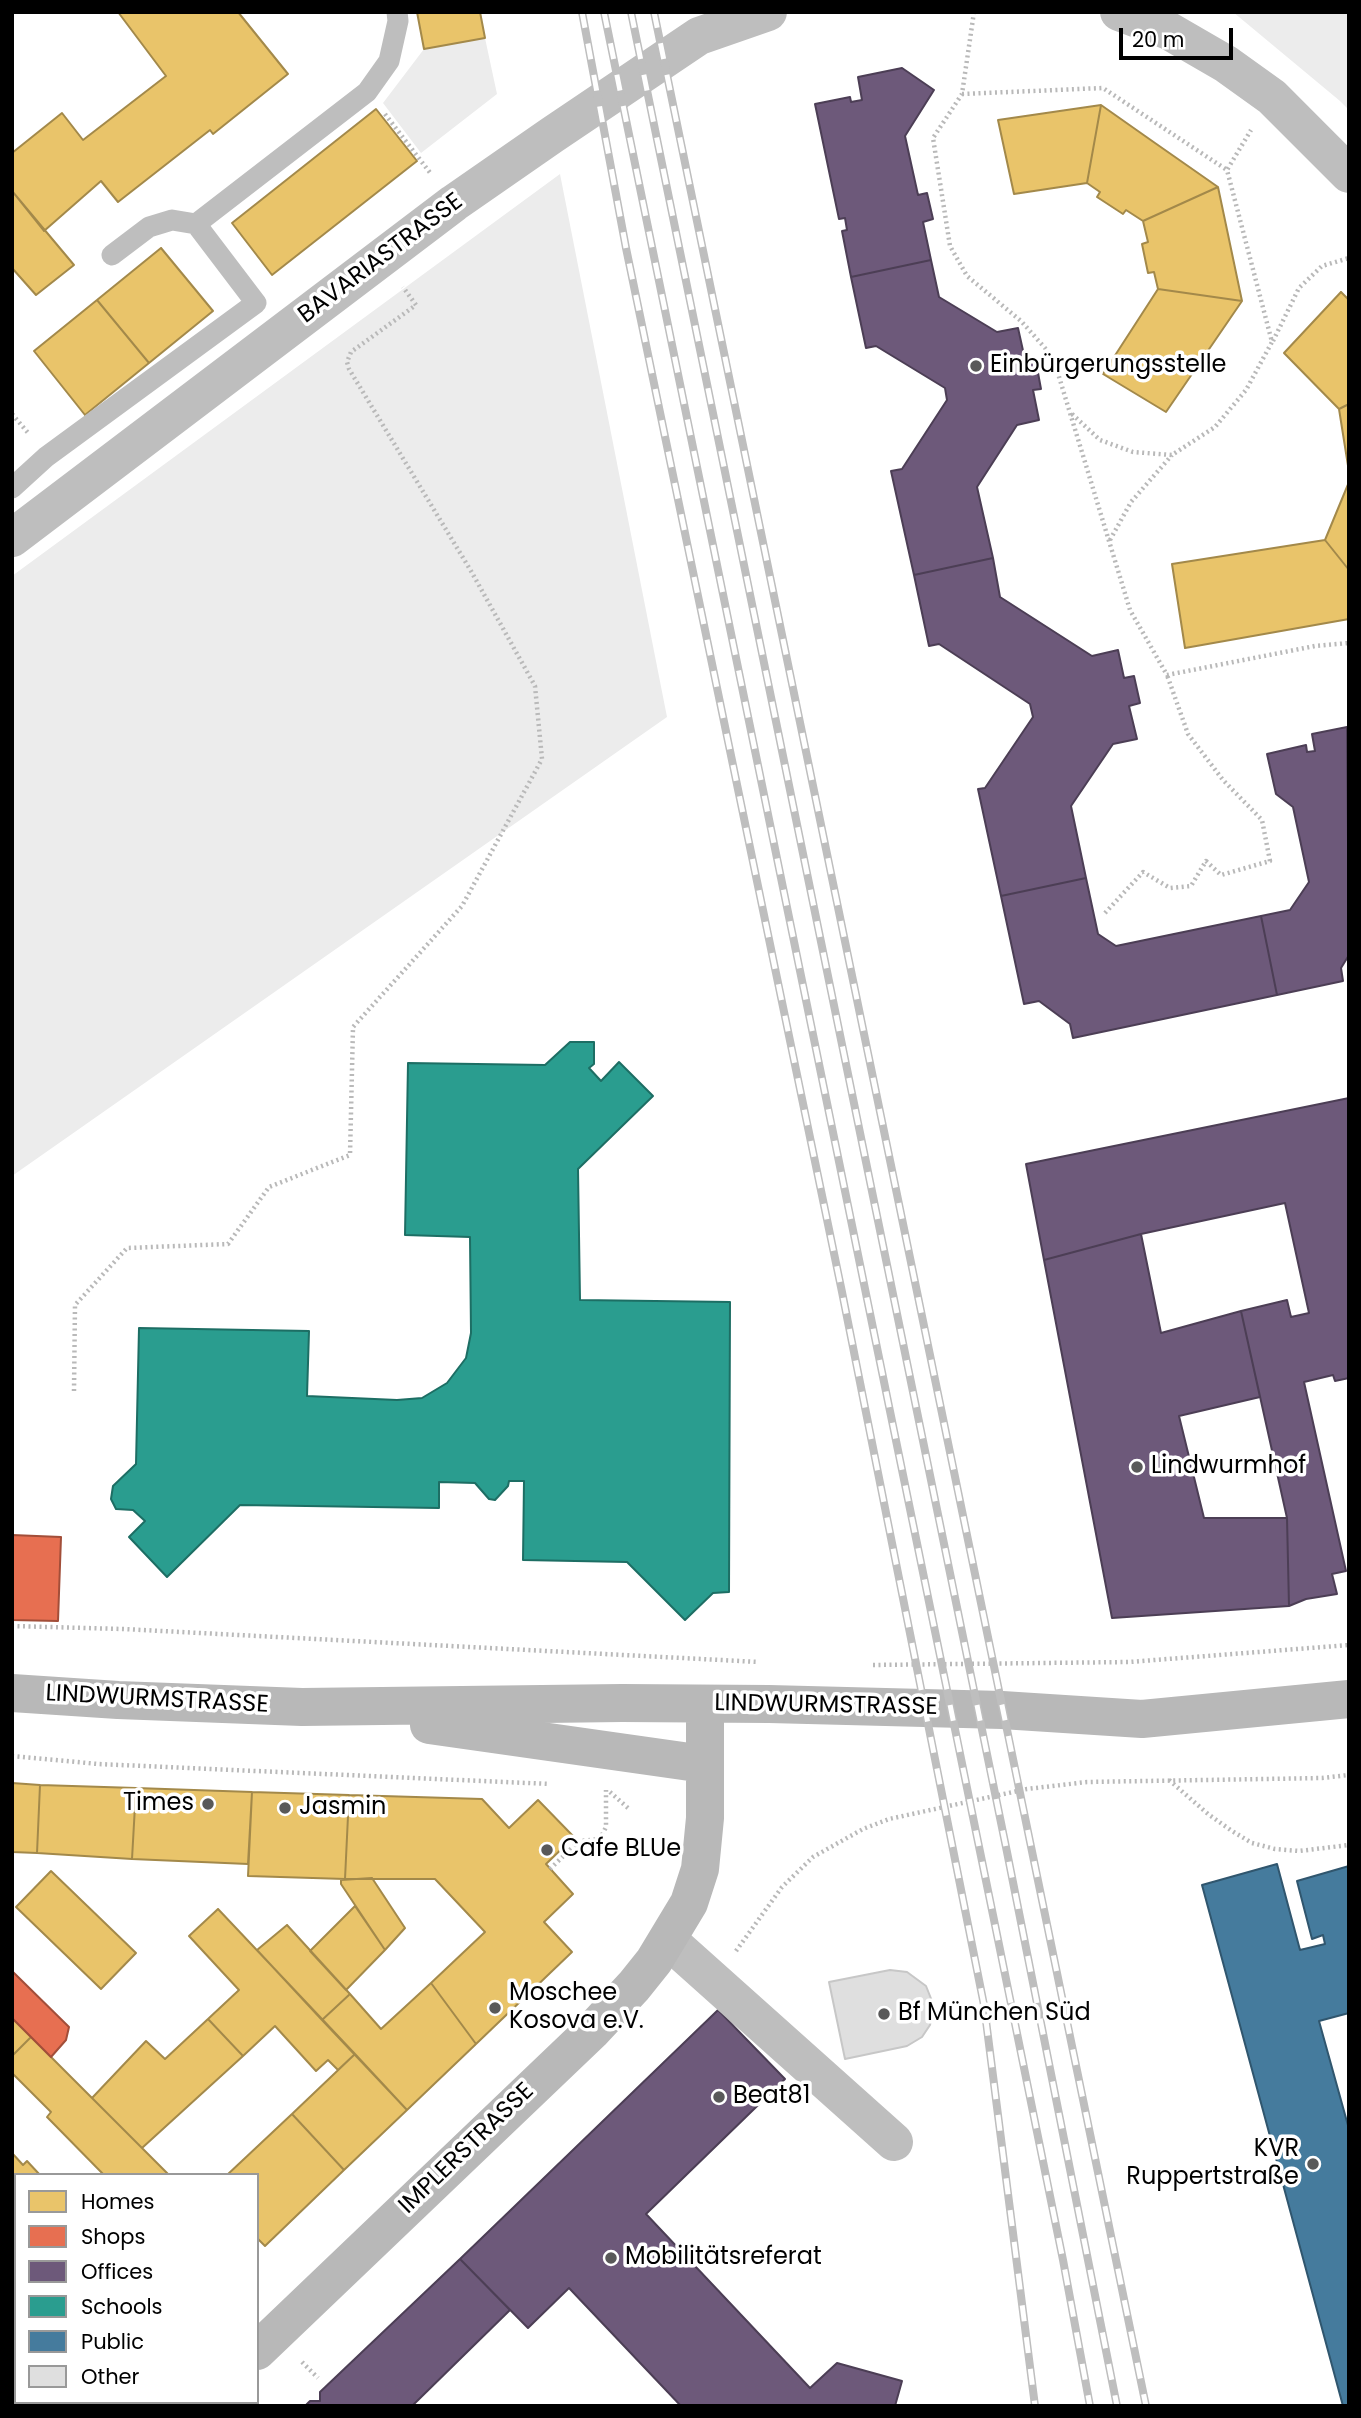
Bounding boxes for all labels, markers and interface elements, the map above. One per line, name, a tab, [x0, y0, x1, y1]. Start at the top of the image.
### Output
scale bar	[1123, 14, 1237, 58]
text: 20 m	[1132, 25, 1185, 54]
street label: BAVARIASTRASSE	[293, 188, 469, 330]
place label: Einbürgerungsstelle	[990, 352, 1226, 380]
marker: Einbürgerungsstelle	[968, 358, 984, 374]
place label: Lindwurmhof	[1151, 1453, 1306, 1481]
marker: Lindwurmhof	[1129, 1459, 1145, 1475]
street label: LINDWURMSTRASSE	[45, 1680, 269, 1720]
street label: LINDWURMSTRASSE	[714, 1690, 938, 1722]
place label: Times	[123, 1790, 194, 1818]
place label: Jasmin	[299, 1794, 386, 1822]
marker: Times	[200, 1796, 216, 1812]
marker: Jasmin	[277, 1800, 293, 1816]
place label: Cafe BLUe	[561, 1836, 681, 1864]
marker: Cafe BLUe	[539, 1842, 555, 1858]
place label: Moschee Kosova e.V.	[509, 1980, 644, 2036]
marker: Moschee Kosova e.V.	[487, 2000, 503, 2016]
place label: Bf München Süd	[898, 2000, 1091, 2028]
marker: Bf München Süd	[876, 2006, 892, 2022]
street label: IMPLERSTRASSE	[394, 2077, 540, 2221]
place label: Beat81	[733, 2083, 810, 2111]
marker: Beat81	[711, 2089, 727, 2105]
place label: KVR Ruppertstraße	[1126, 2136, 1299, 2192]
marker: KVR Ruppertstraße	[1305, 2156, 1321, 2172]
legend	[14, 2173, 259, 2404]
text: Homes	[81, 2187, 155, 2216]
text: Shops	[81, 2222, 145, 2251]
place label: Mobilitätsreferat	[625, 2244, 822, 2272]
marker: Mobilitätsreferat	[603, 2250, 619, 2266]
text: Offices	[81, 2257, 153, 2286]
text: Schools	[81, 2292, 163, 2321]
text: Public	[81, 2327, 144, 2356]
text: Other	[81, 2362, 139, 2391]

